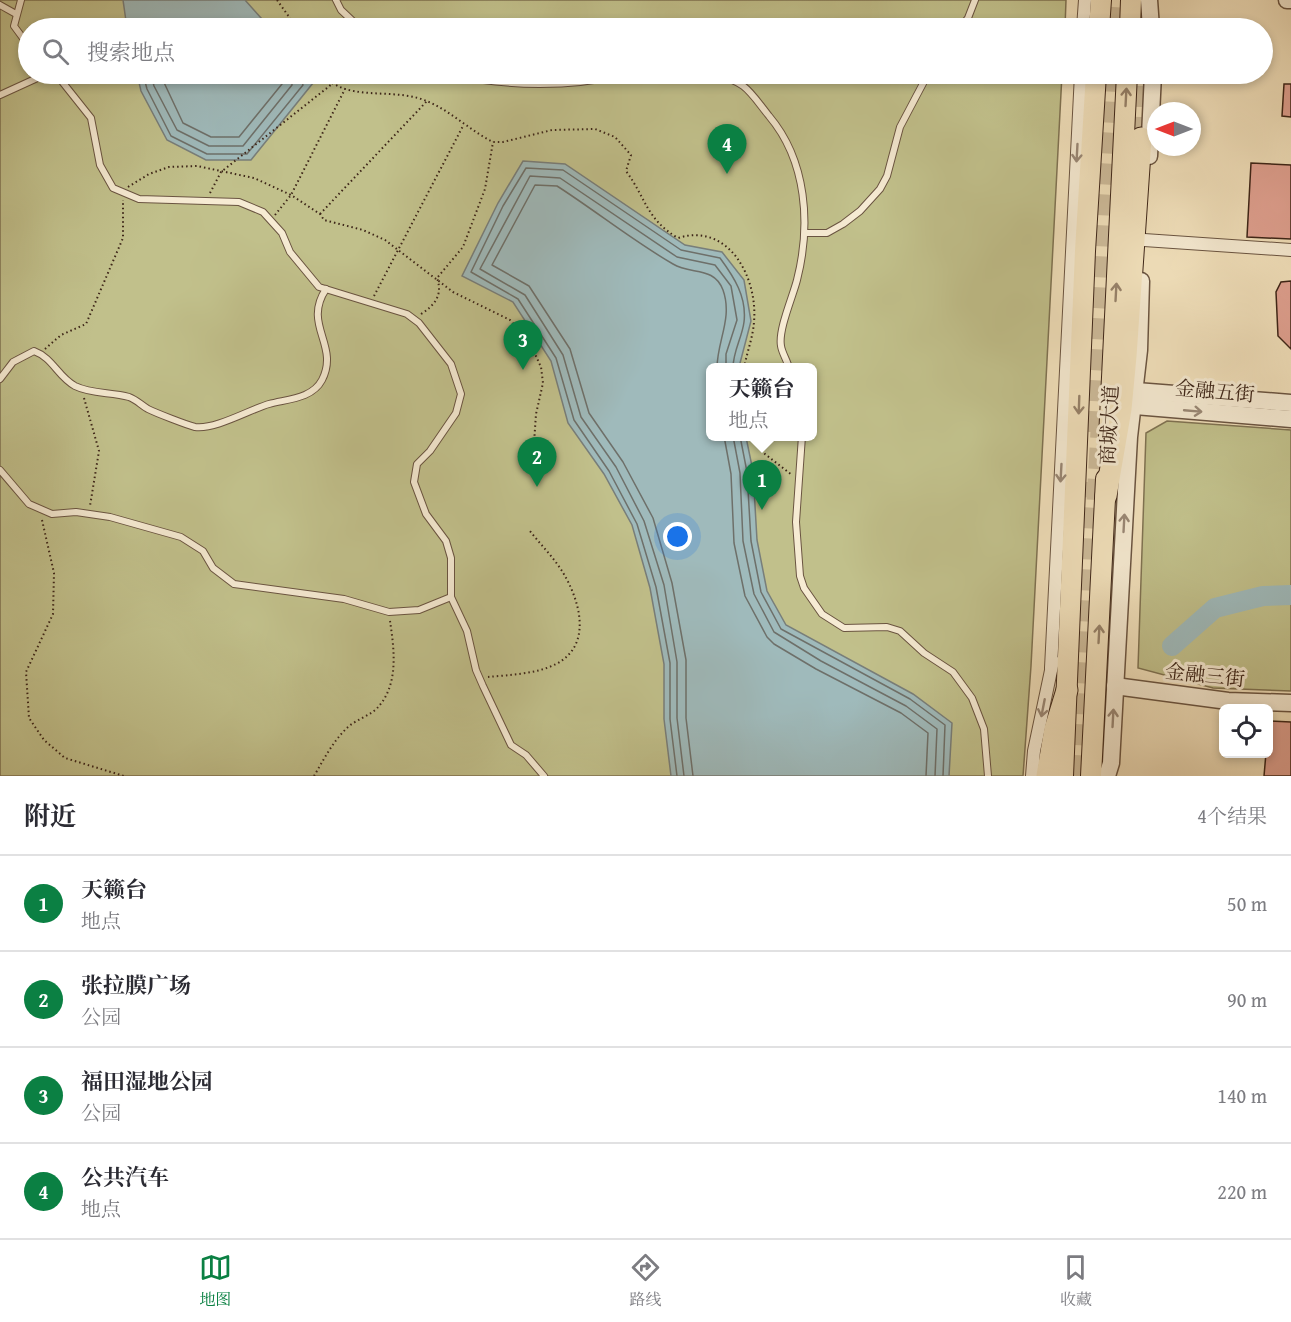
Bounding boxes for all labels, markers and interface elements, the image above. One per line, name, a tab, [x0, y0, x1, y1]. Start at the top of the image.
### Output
search box	[18, 18, 1273, 84]
icon: search	[39, 35, 72, 68]
text: 搜索地点	[87, 36, 175, 68]
one-way arrow	[1121, 88, 1132, 108]
north arrow	[1147, 102, 1201, 156]
pin: 4	[708, 124, 746, 174]
one-way arrow	[1071, 142, 1082, 162]
one-way arrow	[1111, 283, 1122, 303]
pin: 3	[504, 320, 542, 370]
popup	[706, 363, 817, 441]
text: 天籁台	[728, 372, 795, 404]
street label: 金融五街	[1174, 373, 1256, 408]
street label: 商城大道	[1092, 384, 1125, 466]
one-way arrow	[1073, 394, 1084, 414]
text: 地点	[728, 405, 768, 434]
one-way arrow	[1183, 406, 1203, 417]
pin: 2	[518, 438, 556, 487]
pin: 1	[742, 460, 782, 510]
one-way arrow	[1055, 463, 1066, 483]
one-way arrow	[1119, 514, 1130, 534]
your location	[663, 522, 692, 551]
one-way arrow	[1093, 624, 1104, 644]
street label: 金融三街	[1164, 656, 1246, 693]
one-way arrow	[1037, 697, 1048, 717]
map controls	[1219, 704, 1273, 758]
button: locate	[1219, 704, 1273, 758]
one-way arrow	[1108, 709, 1119, 729]
text: 附近	[24, 796, 76, 835]
text: 4个结果	[1197, 801, 1267, 830]
text: 天籁台	[81, 873, 147, 905]
text: 1	[38, 889, 49, 918]
text: 50 m	[1227, 889, 1267, 918]
text: 地点	[81, 906, 121, 935]
text: 张拉膜广场	[81, 969, 191, 1001]
text: 2	[38, 985, 49, 1014]
text: 90 m	[1227, 985, 1267, 1014]
text: 公园	[81, 1002, 121, 1031]
text: 福田湿地公园	[81, 1065, 213, 1097]
text: 3	[38, 1081, 49, 1110]
text: 140 m	[1217, 1081, 1267, 1110]
text: 公园	[81, 1098, 121, 1127]
text: 公共汽车	[81, 1161, 169, 1193]
text: 4	[38, 1177, 49, 1206]
text: 220 m	[1217, 1177, 1267, 1206]
text: 地点	[81, 1194, 121, 1223]
tab: 地图	[199, 1251, 232, 1311]
tab: 路线	[629, 1251, 662, 1311]
tab: 收藏	[1059, 1251, 1092, 1311]

